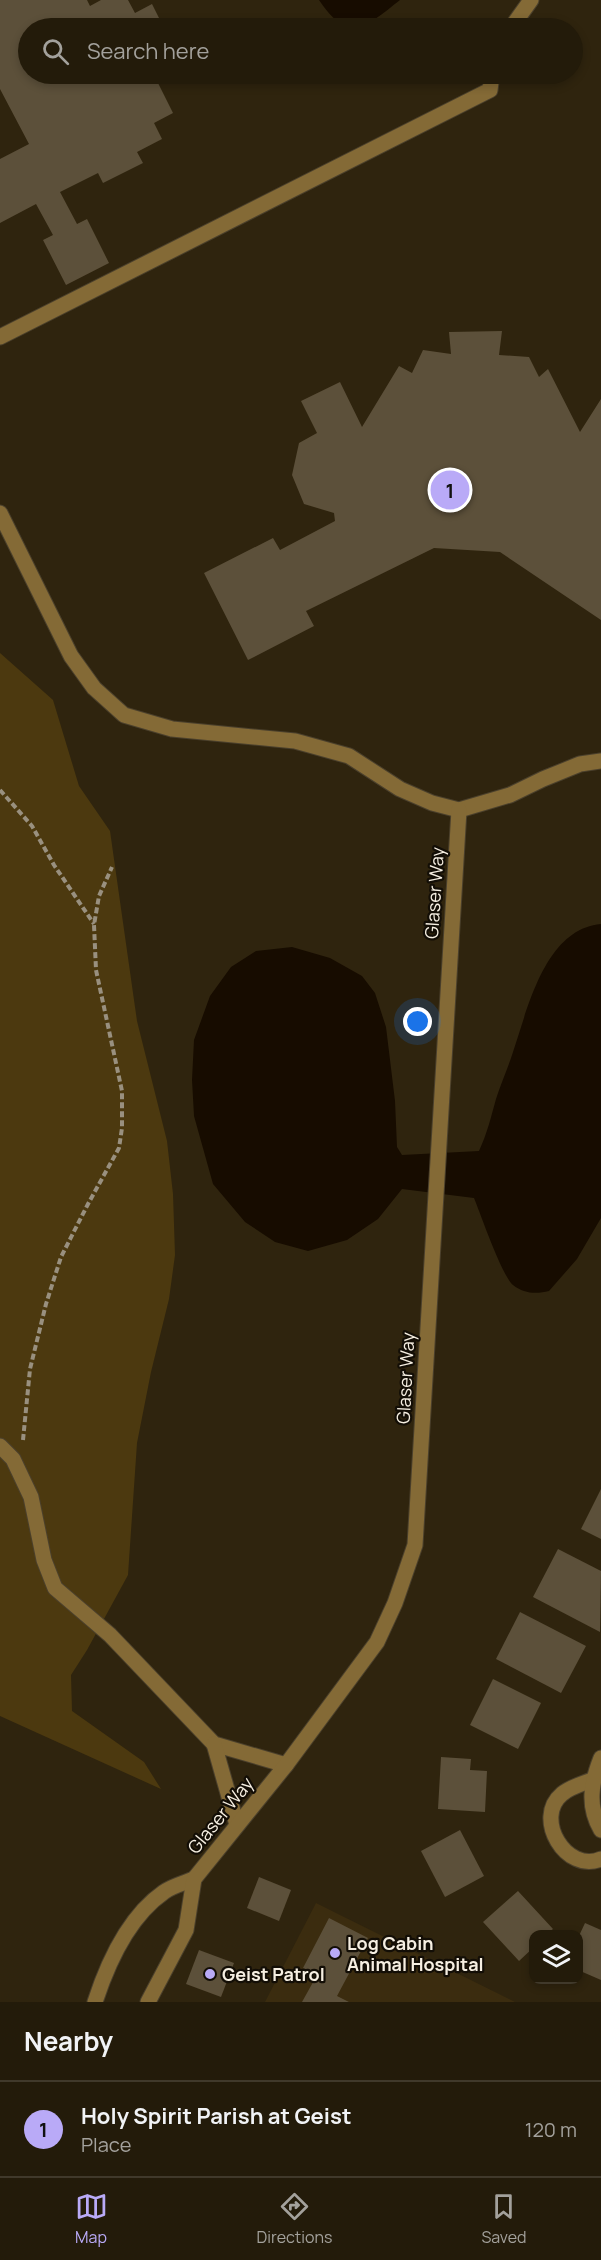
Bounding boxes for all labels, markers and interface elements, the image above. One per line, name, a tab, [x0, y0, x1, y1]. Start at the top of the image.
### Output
search box	[18, 18, 583, 84]
icon: search	[39, 35, 72, 68]
text: Search here	[87, 36, 209, 66]
pin: 1	[430, 468, 470, 512]
street label: Glaser Way	[419, 846, 449, 940]
your location	[403, 1007, 432, 1036]
street label: Glaser Way	[391, 1331, 419, 1425]
street label: Glaser Way	[182, 1771, 259, 1858]
map controls	[529, 1930, 583, 1984]
button: layers	[529, 1930, 583, 1984]
place label: Log Cabin Animal Hospital	[347, 1931, 484, 1976]
marker: Log Cabin Animal Hospital	[328, 1946, 342, 1960]
place label: Geist Patrol	[222, 1962, 325, 1986]
marker: Geist Patrol	[203, 1967, 217, 1981]
text: Nearby	[24, 2023, 113, 2059]
text: Holy Spirit Parish at Geist	[81, 2101, 351, 2131]
text: 1	[39, 2116, 48, 2143]
text: 120 m	[525, 2116, 577, 2143]
text: Place	[81, 2131, 131, 2158]
tab: Map	[75, 2190, 108, 2248]
tab: Directions	[257, 2190, 332, 2248]
tab: Saved	[481, 2190, 526, 2248]

